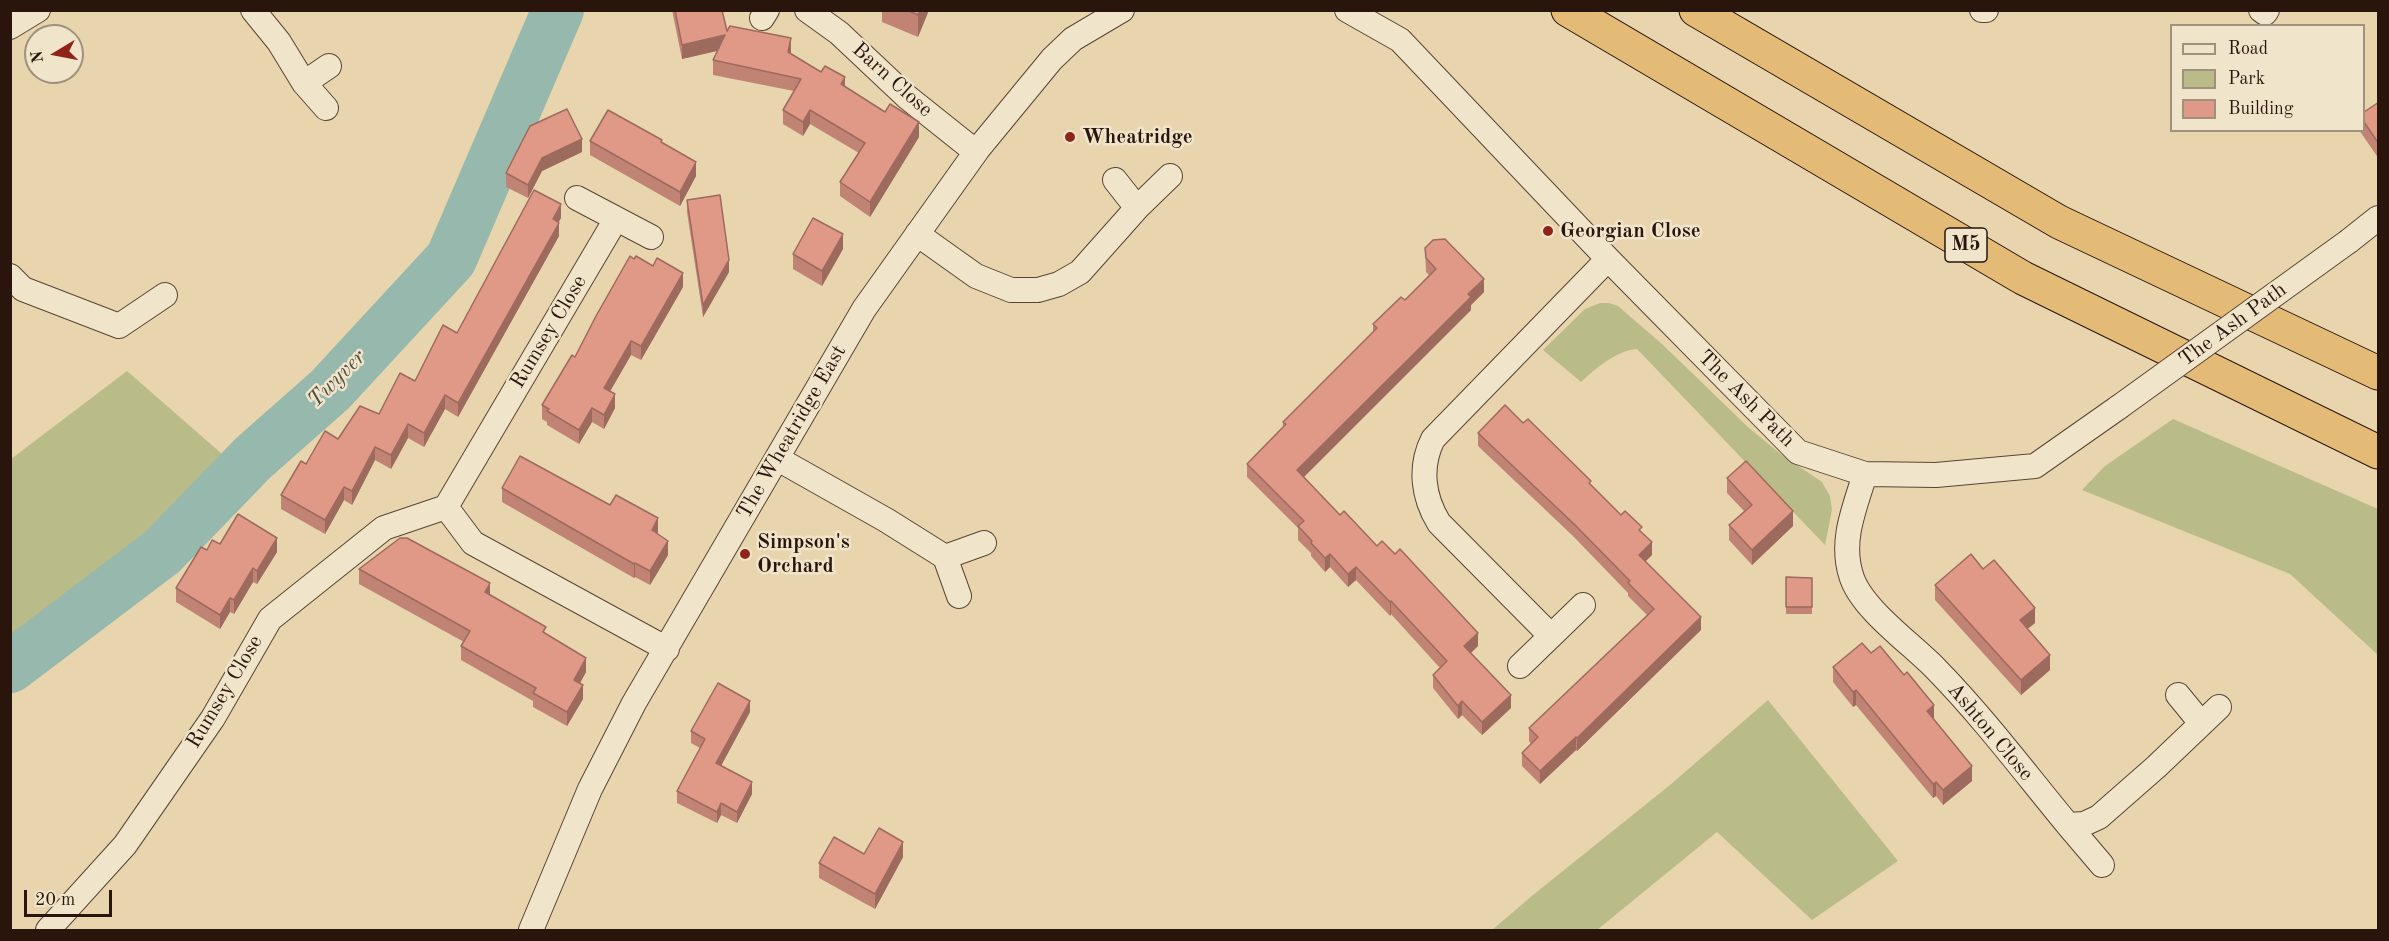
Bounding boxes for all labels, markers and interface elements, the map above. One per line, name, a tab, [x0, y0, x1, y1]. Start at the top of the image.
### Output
north arrow	[24, 24, 84, 84]
legend	[2170, 24, 2365, 132]
street label: Barn Close	[847, 37, 937, 123]
text: Road	[2228, 40, 2268, 58]
text: N	[29, 49, 47, 64]
text: Park	[2228, 70, 2265, 88]
text: Building	[2228, 100, 2293, 118]
place label: Wheatridge	[1082, 124, 1193, 150]
marker: Wheatridge	[1063, 130, 1077, 144]
place label: Georgian Close	[1560, 218, 1701, 244]
marker: Georgian Close	[1541, 224, 1555, 238]
road number: M5	[1945, 228, 1987, 262]
street label: Rumsey Close	[505, 271, 593, 393]
street label: The Ash Path	[2174, 278, 2292, 372]
street label: The Wheatridge East	[732, 341, 852, 523]
water label: Twyver	[303, 345, 371, 413]
street label: The Ash Path	[1692, 345, 1800, 453]
place label: Simpson's Orchard	[757, 529, 850, 579]
marker: Simpson's Orchard	[738, 547, 752, 561]
street label: Rumsey Close	[181, 631, 269, 753]
street label: Ashton Close	[1942, 678, 2038, 786]
scale bar	[27, 878, 116, 916]
text: 20 m	[35, 891, 75, 909]

